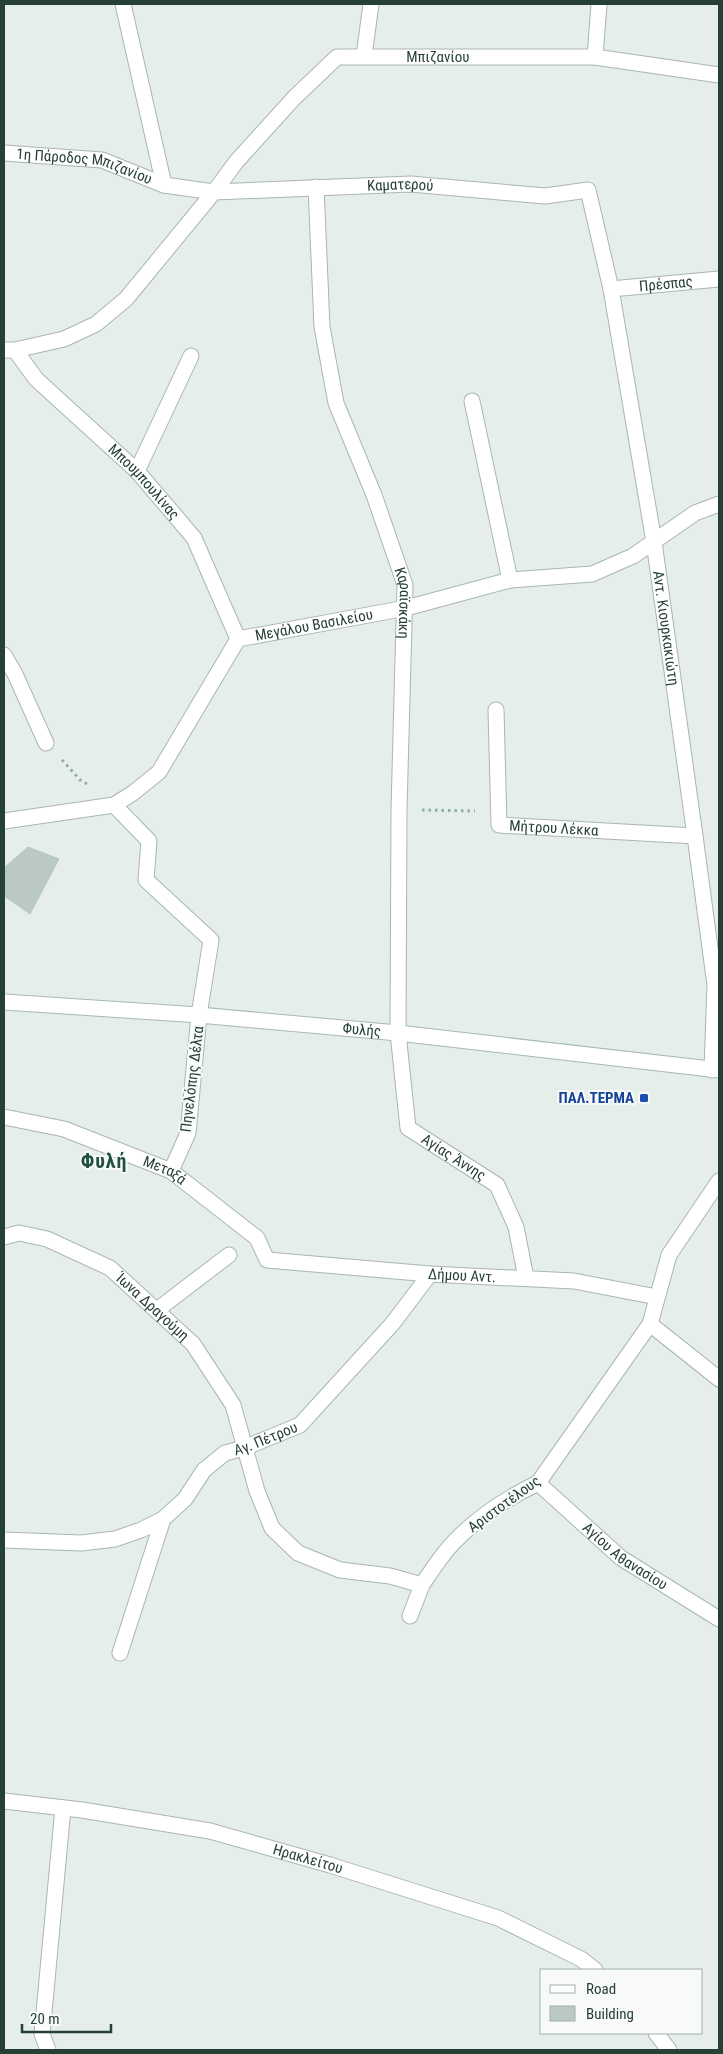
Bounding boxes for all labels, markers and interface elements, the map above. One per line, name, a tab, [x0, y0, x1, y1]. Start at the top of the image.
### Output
street label: Μπιζανίου	[406, 48, 470, 66]
street label: 1η Πάροδος Μπιζανίου	[16, 145, 155, 188]
street label: Καματερού	[367, 175, 434, 195]
street label: Πρέσπας	[638, 272, 693, 295]
street label: Μπουμπουλίνας	[105, 440, 183, 523]
street label: Καραϊσκάκη	[391, 565, 414, 639]
street label: Αντ. Κιουρκακιώτη	[649, 570, 683, 687]
street label: Μεγάλου Βασιλείου	[254, 605, 374, 645]
street label: Μήτρου Λέκκα	[509, 817, 600, 840]
street label: Φυλής	[342, 1019, 382, 1040]
street label: Πηνελόπης Δέλτα	[177, 1024, 208, 1133]
place label: ΠΑΛ.ΤΕΡΜΑ	[559, 1089, 634, 1107]
marker: ΠΑΛ.ΤΕΡΜΑ	[638, 1092, 650, 1104]
street label: Αγίας Άννης	[418, 1130, 489, 1185]
district label: Φυλή	[81, 1149, 127, 1173]
street label: Μεταξά	[140, 1152, 190, 1189]
street label: Δήμου Αντ.	[428, 1265, 497, 1286]
street label: Ίωνα Δραγούμη	[111, 1268, 193, 1345]
street label: Αγ. Πέτρου	[232, 1418, 300, 1459]
street label: Αριστοτέλους	[464, 1472, 544, 1536]
street label: Αγίου Αθανασίου	[579, 1519, 671, 1594]
street label: Ηρακλείτου	[271, 1840, 345, 1878]
legend	[540, 1969, 703, 2034]
text: Road	[586, 1980, 616, 1998]
scale bar	[22, 2002, 111, 2034]
text: Building	[586, 2005, 634, 2023]
text: 20 m	[30, 2010, 60, 2028]

